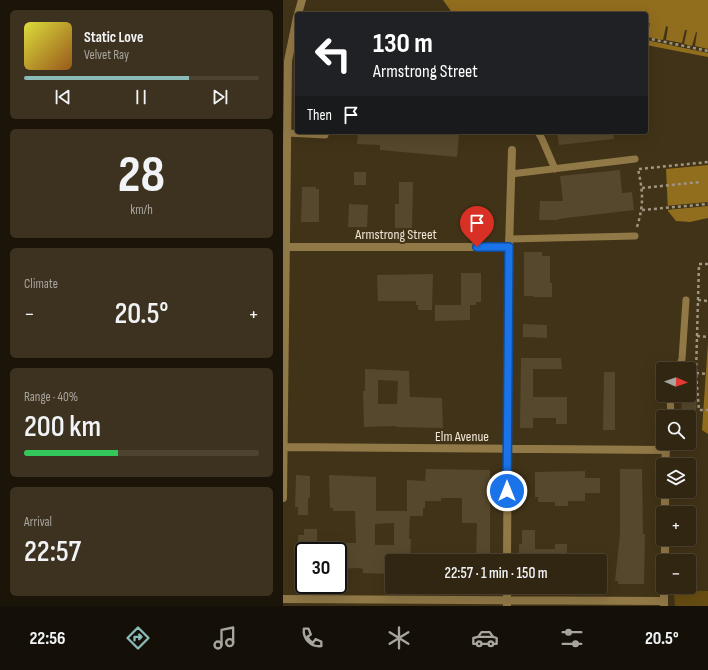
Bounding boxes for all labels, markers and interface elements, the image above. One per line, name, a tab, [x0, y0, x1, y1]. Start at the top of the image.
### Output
text: 130 m	[373, 27, 433, 60]
text: Static Love	[84, 28, 143, 47]
icon: left	[307, 28, 359, 80]
text: Velvet Ray	[84, 47, 129, 63]
text: Armstrong Street	[373, 61, 478, 82]
icon: previous	[52, 86, 74, 108]
icon: pause	[130, 86, 152, 108]
icon: next	[209, 86, 231, 108]
icon: arrive	[340, 104, 362, 126]
text: Then	[307, 106, 332, 125]
text: 28	[118, 144, 165, 207]
text: km/h	[130, 202, 153, 218]
pin	[460, 206, 494, 247]
icon: arrive	[466, 212, 488, 234]
street label: Armstrong Street	[354, 226, 437, 243]
text: Climate	[24, 276, 58, 292]
text: 20.5°	[114, 296, 169, 332]
text: −	[24, 301, 35, 328]
text: +	[248, 301, 259, 328]
north arrow	[656, 362, 696, 402]
map controls	[656, 362, 696, 594]
text: Range · 40%	[24, 389, 78, 405]
text: 200 km	[24, 409, 101, 445]
button: search	[656, 410, 696, 450]
street label: Elm Avenue	[435, 428, 489, 445]
button: layers	[656, 458, 696, 498]
position arrow	[486, 470, 528, 512]
button: +	[656, 506, 696, 546]
text: Arrival	[24, 514, 52, 530]
text: 22:57	[24, 534, 81, 570]
speed limit sign: 30	[295, 542, 347, 594]
button: −	[656, 554, 696, 594]
text: 22:57 · 1 min · 150 m	[444, 564, 548, 583]
icon: directions	[124, 624, 152, 652]
icon: music	[211, 624, 239, 652]
icon: phone	[298, 624, 326, 652]
icon: climate	[385, 624, 413, 652]
icon: car	[471, 624, 499, 652]
icon: filters	[558, 624, 586, 652]
text: 22:56	[29, 628, 66, 649]
text: 20.5°	[645, 628, 679, 649]

